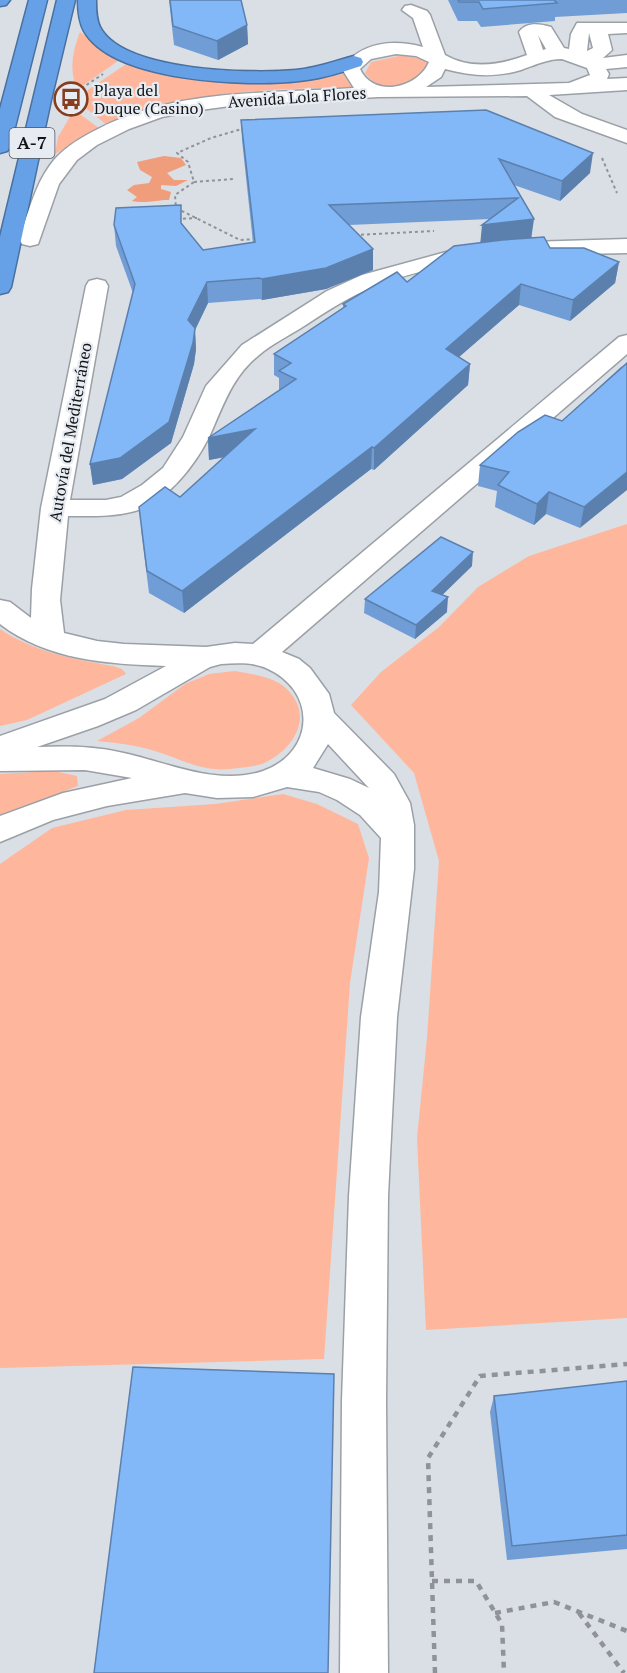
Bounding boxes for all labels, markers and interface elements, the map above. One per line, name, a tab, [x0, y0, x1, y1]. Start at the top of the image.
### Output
place label: Playa del Duque (Casino)	[94, 79, 204, 119]
bus stop icon: Playa del Duque (Casino)	[53, 81, 89, 117]
street label: Avenida Lola Flores	[227, 81, 367, 113]
road number: A-7	[9, 128, 54, 158]
street label: Autovía del Mediterráneo	[43, 341, 97, 523]

